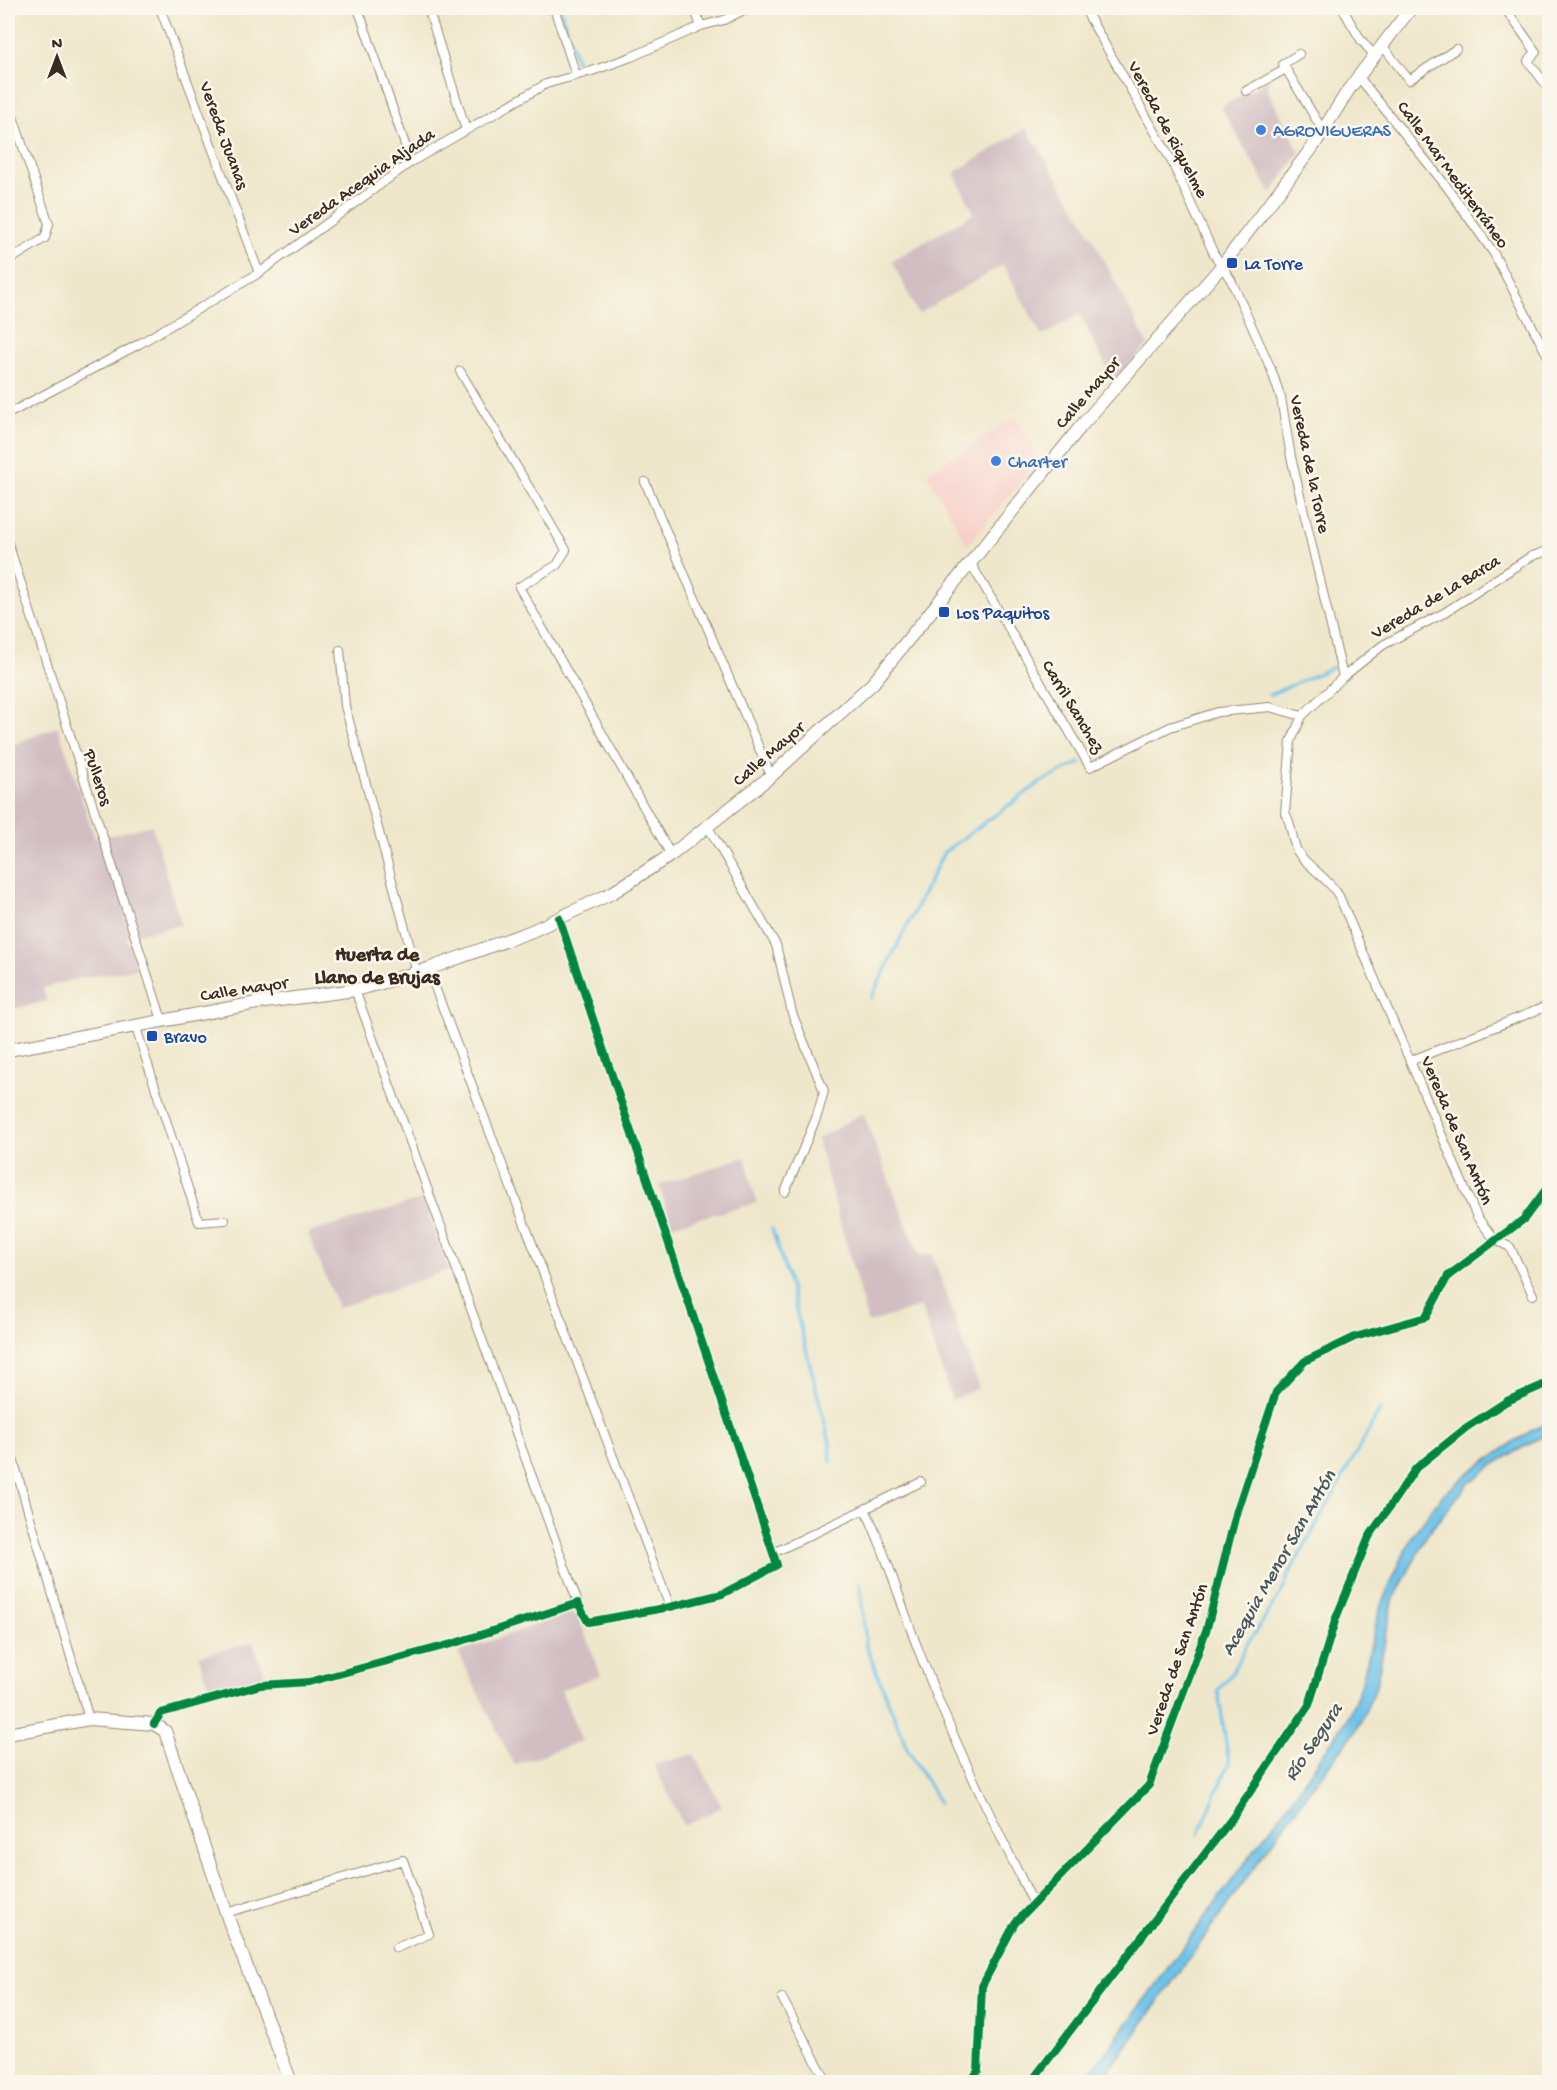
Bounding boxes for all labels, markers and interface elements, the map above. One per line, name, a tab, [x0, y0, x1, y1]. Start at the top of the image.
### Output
north arrow	[27, 27, 87, 87]
text: N	[52, 36, 63, 55]
street label: Vereda de Riquelme	[1121, 57, 1212, 203]
street label: Vereda Juanas	[193, 78, 252, 194]
street label: Calle Mar Mediterráneo	[1391, 98, 1513, 253]
place label: AGROVIGUERAS	[1273, 122, 1392, 143]
marker: AGROVIGUERAS	[1254, 123, 1268, 137]
street label: Vereda Acequia Aljada	[285, 124, 440, 242]
place label: La Torre	[1244, 255, 1304, 276]
marker: La Torre	[1225, 256, 1239, 270]
street label: Calle Mayor	[1052, 352, 1127, 434]
street label: Vereda de la Torre	[1283, 393, 1334, 536]
place label: Charter	[1008, 453, 1068, 474]
marker: Charter	[989, 454, 1003, 468]
street label: Vereda de La Barca	[1367, 551, 1505, 645]
place label: Los Paquitos	[956, 604, 1051, 625]
marker: Los Paquitos	[937, 605, 951, 619]
street label: Carril Sanchez	[1036, 657, 1108, 758]
street label: Calle Mayor	[729, 717, 811, 792]
street label: Pulleros	[77, 746, 116, 810]
district label: Huerta de Llano de Brujas	[314, 945, 441, 991]
street label: Calle Mayor	[199, 973, 291, 1008]
place label: Bravo	[163, 1028, 207, 1049]
marker: Bravo	[145, 1029, 159, 1043]
street label: Vereda de San Antón	[1414, 1053, 1497, 1209]
water label: Acequia Menor San Antón	[1217, 1467, 1343, 1661]
street label: Vereda de San Antón	[1142, 1581, 1214, 1740]
water label: Río Segura	[1281, 1698, 1350, 1786]

